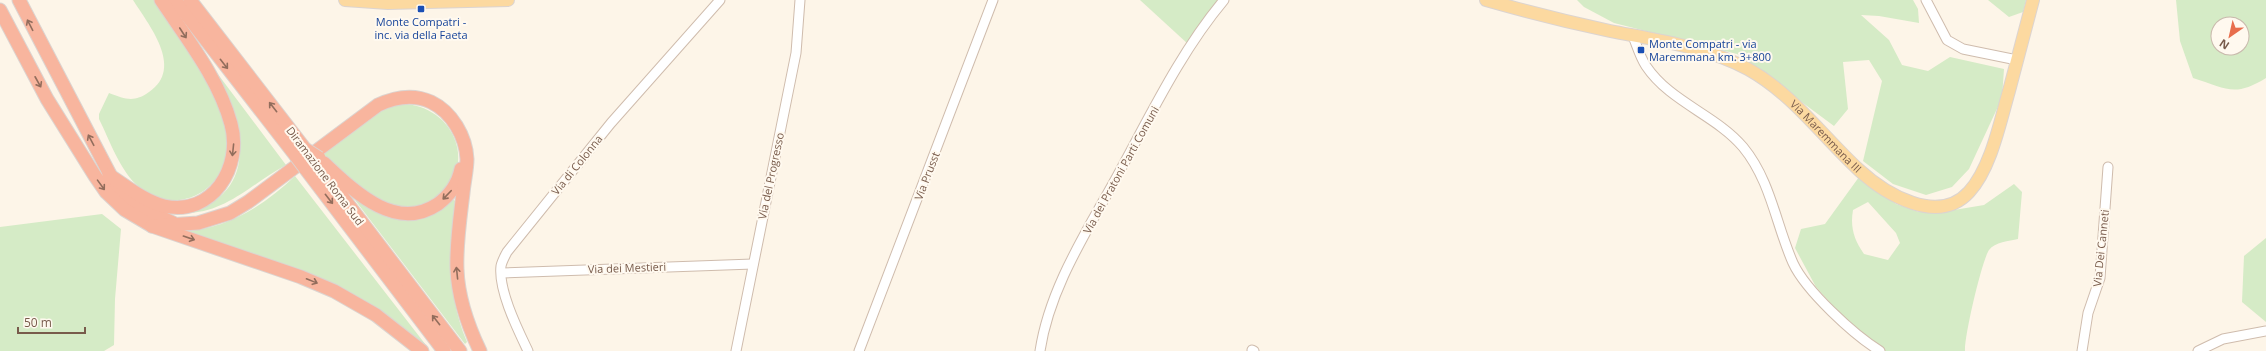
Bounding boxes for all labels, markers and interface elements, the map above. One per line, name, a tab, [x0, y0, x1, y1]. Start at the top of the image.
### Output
marker: Monte Compatri - inc. via della Faeta	[416, 4, 426, 14]
place label: Monte Compatri - inc. via della Faeta	[374, 14, 468, 42]
north arrow	[2210, 16, 2250, 56]
one-way arrow	[26, 19, 34, 31]
one-way arrow	[179, 27, 187, 39]
place label: Monte Compatri - via Maremmana km. 3+800	[1649, 36, 1771, 64]
text: N	[2216, 36, 2232, 53]
marker: Monte Compatri - via Maremmana km. 3+800	[1636, 45, 1646, 55]
one-way arrow	[220, 59, 229, 70]
one-way arrow	[35, 75, 42, 87]
street label: Via Maremmana III	[1787, 96, 1865, 176]
one-way arrow	[269, 102, 277, 113]
street label: Via dei Pratoni Parti Comuni	[1079, 103, 1162, 236]
street label: Diramazione Roma Sud	[283, 123, 368, 228]
street label: Via del Progresso	[754, 131, 787, 221]
street label: Via di Colonna	[548, 132, 605, 198]
one-way arrow	[86, 134, 94, 146]
one-way arrow	[230, 143, 237, 156]
street label: Via Prusst	[910, 149, 943, 202]
one-way arrow	[96, 179, 105, 190]
one-way arrow	[442, 190, 452, 200]
one-way arrow	[325, 194, 333, 205]
street label: Via Dei Canneti	[2089, 209, 2112, 287]
one-way arrow	[183, 235, 195, 243]
street label: Via dei Mestieri	[588, 259, 666, 276]
one-way arrow	[454, 267, 461, 280]
one-way arrow	[305, 277, 317, 285]
scale bar	[18, 309, 85, 335]
text: 50 m	[24, 314, 52, 331]
one-way arrow	[431, 315, 440, 326]

